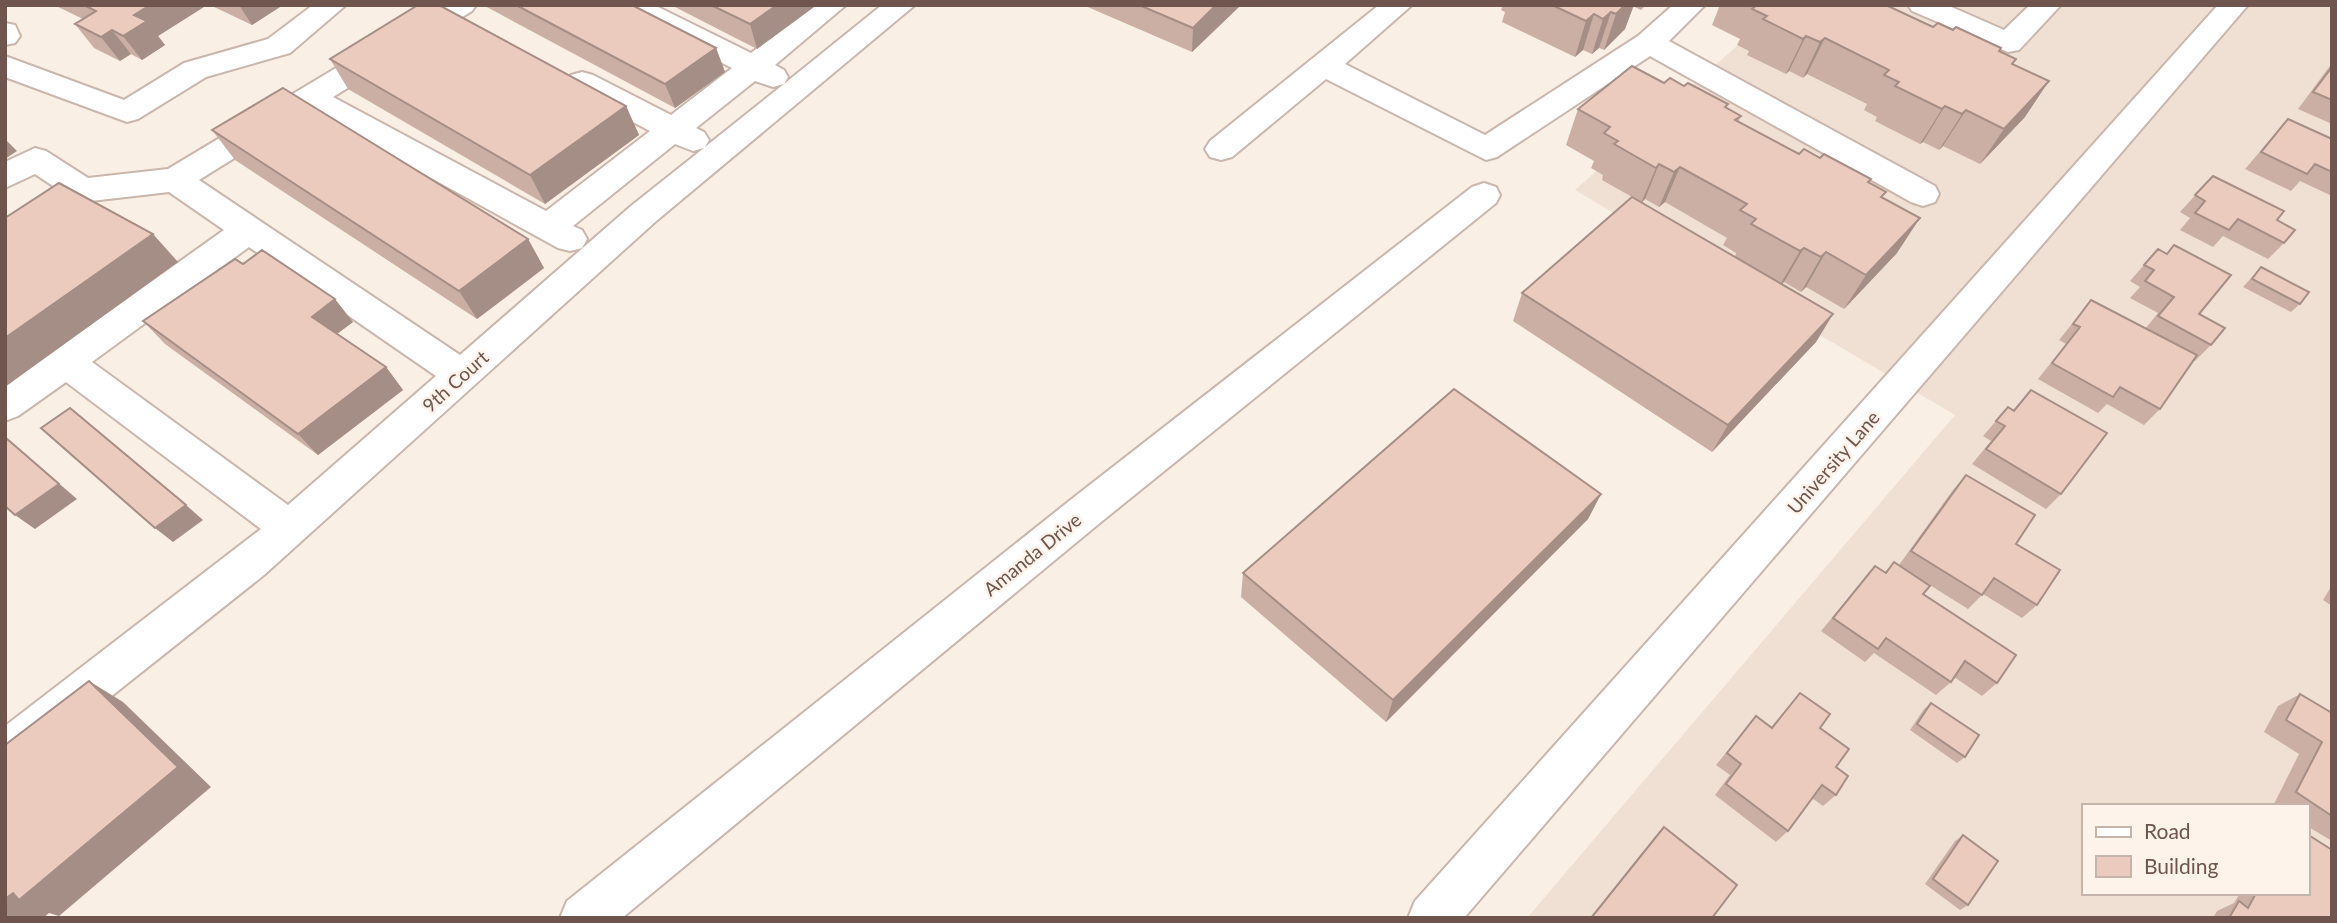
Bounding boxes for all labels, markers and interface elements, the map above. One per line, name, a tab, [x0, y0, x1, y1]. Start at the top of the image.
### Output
street label: 9th Court	[417, 345, 493, 417]
street label: University Lane	[1782, 406, 1884, 518]
street label: Amanda Drive	[979, 508, 1085, 600]
legend	[2082, 804, 2309, 895]
text: Road	[2144, 818, 2191, 843]
text: Building	[2144, 853, 2219, 878]

